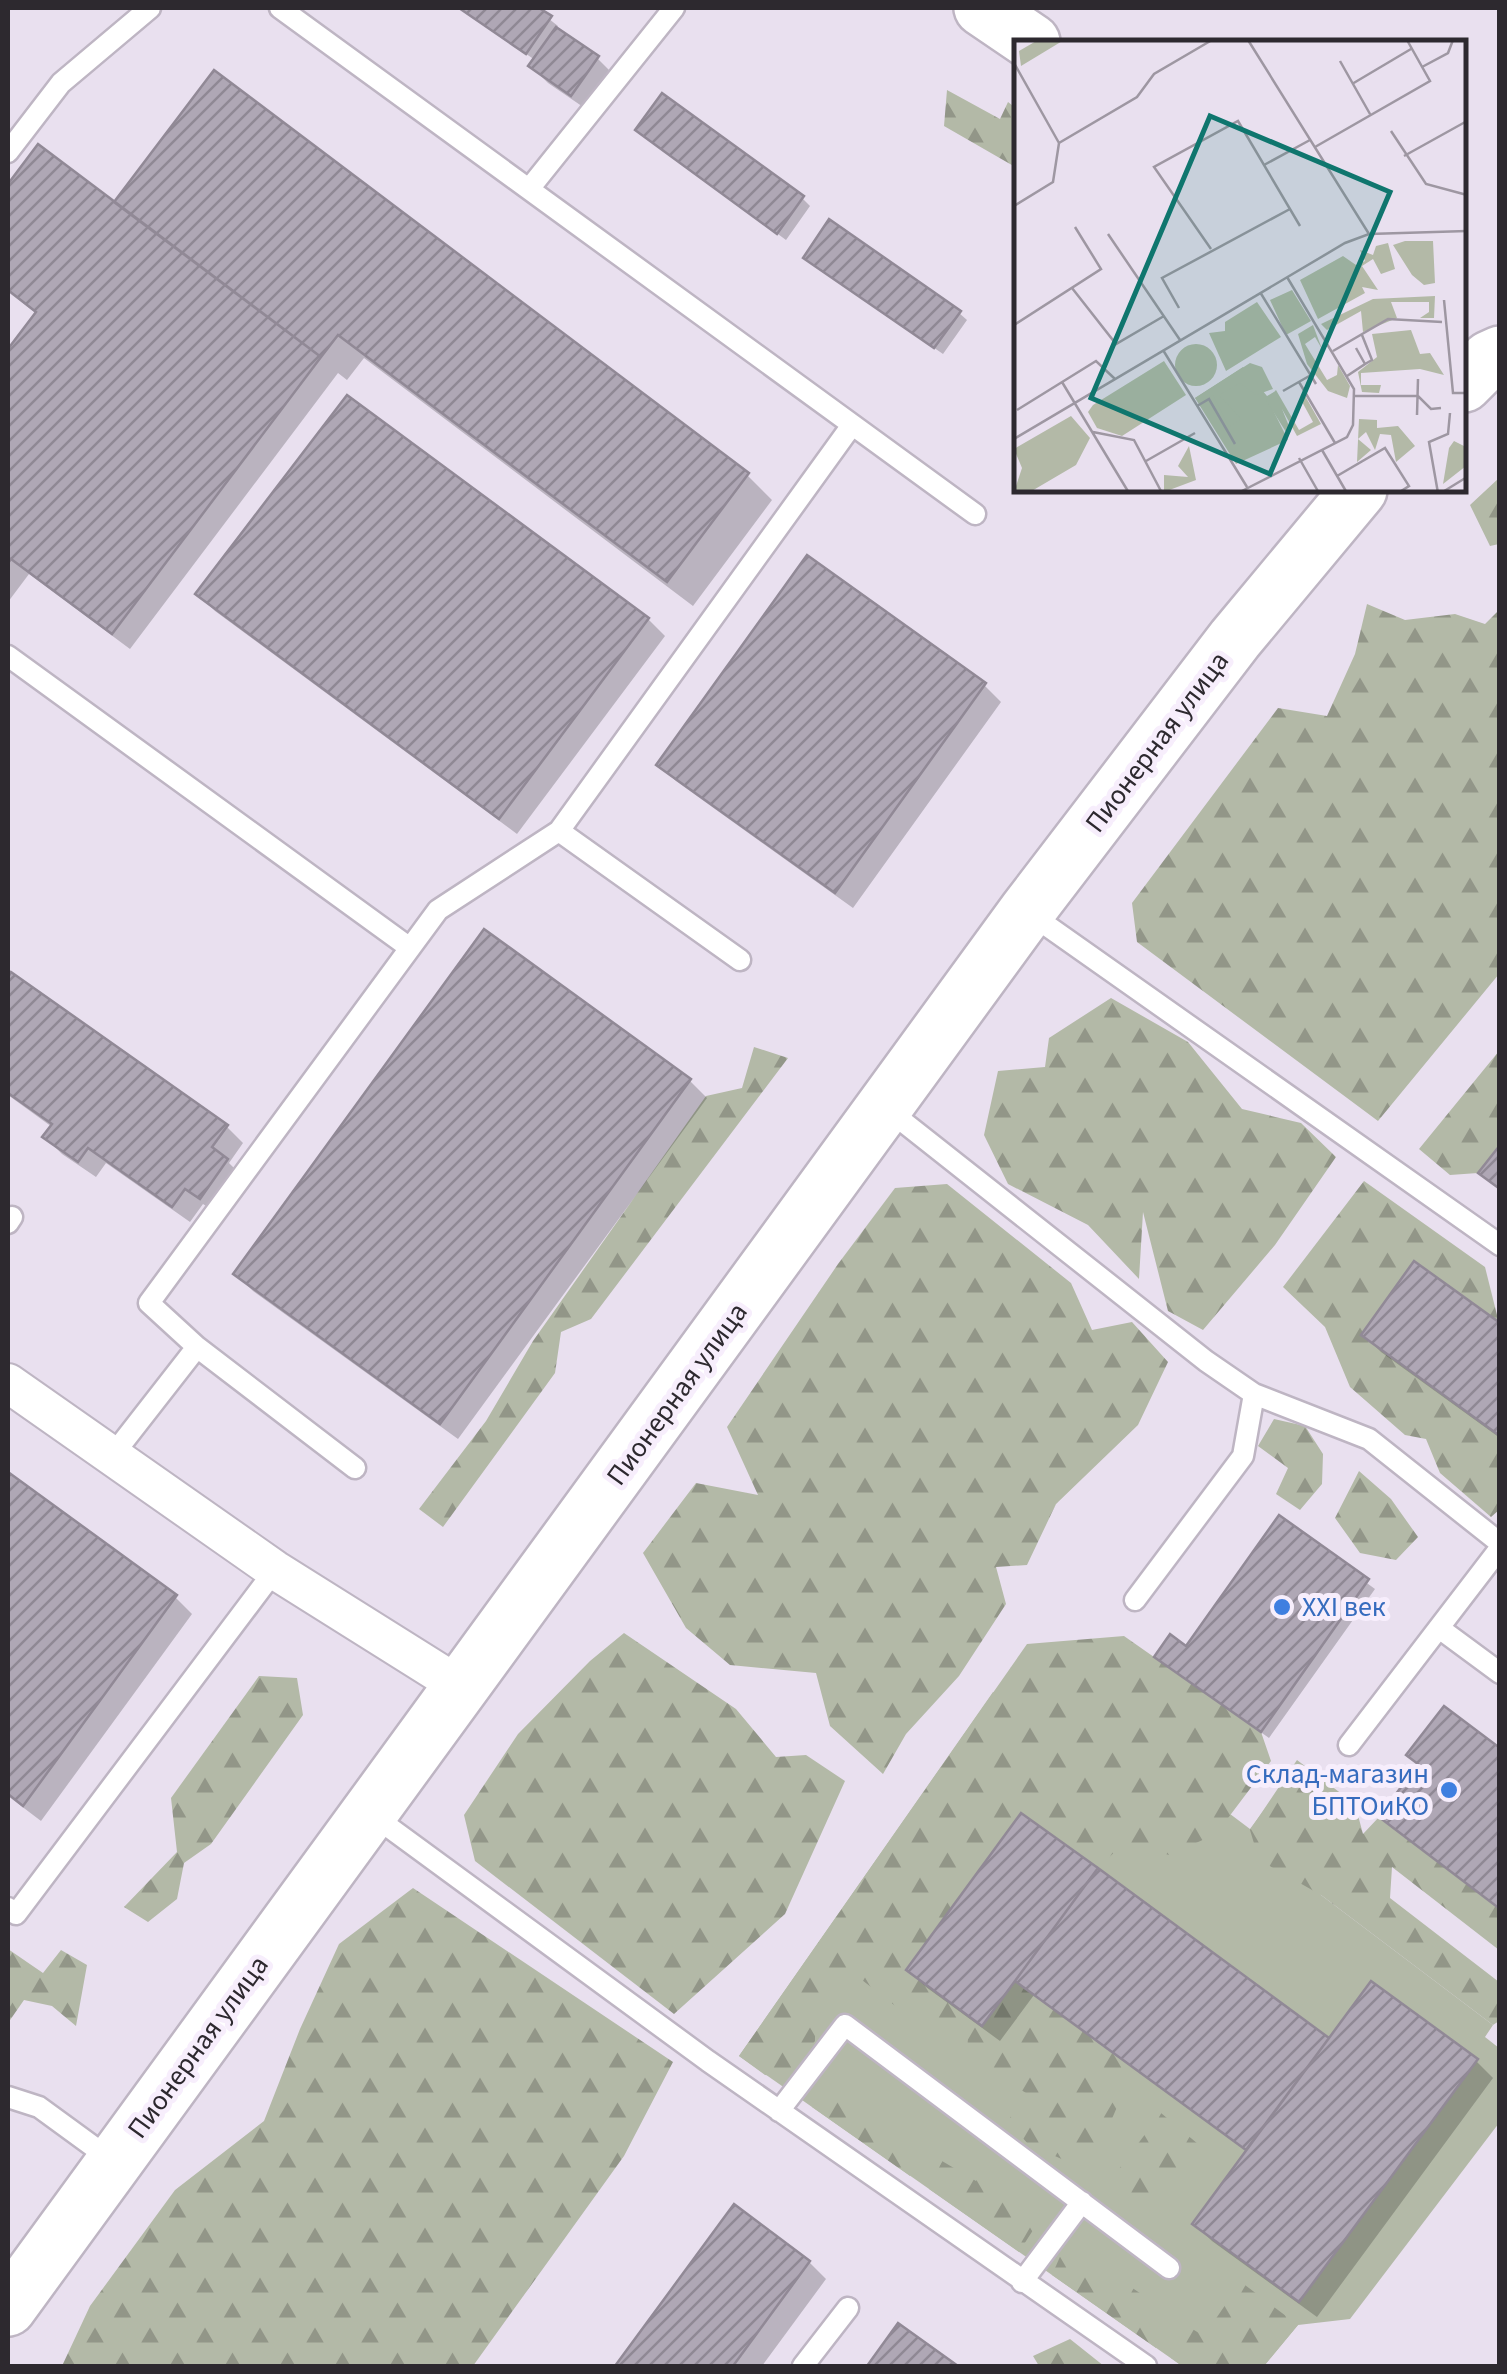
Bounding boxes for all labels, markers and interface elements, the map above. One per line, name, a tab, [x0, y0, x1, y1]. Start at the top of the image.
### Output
inset map	[1014, 40, 1467, 492]
street label: Пионерная улица	[1076, 643, 1238, 841]
street label: Пионерная улица	[597, 1294, 757, 1494]
place label: XXI век	[1302, 1587, 1386, 1627]
marker: XXI век	[1271, 1596, 1293, 1618]
place label: Склад-магазин БПТОиКО	[1246, 1754, 1429, 1826]
marker: Склад-магазин БПТОиКО	[1438, 1779, 1460, 1801]
street label: Пионерная улица	[118, 1947, 278, 2147]

